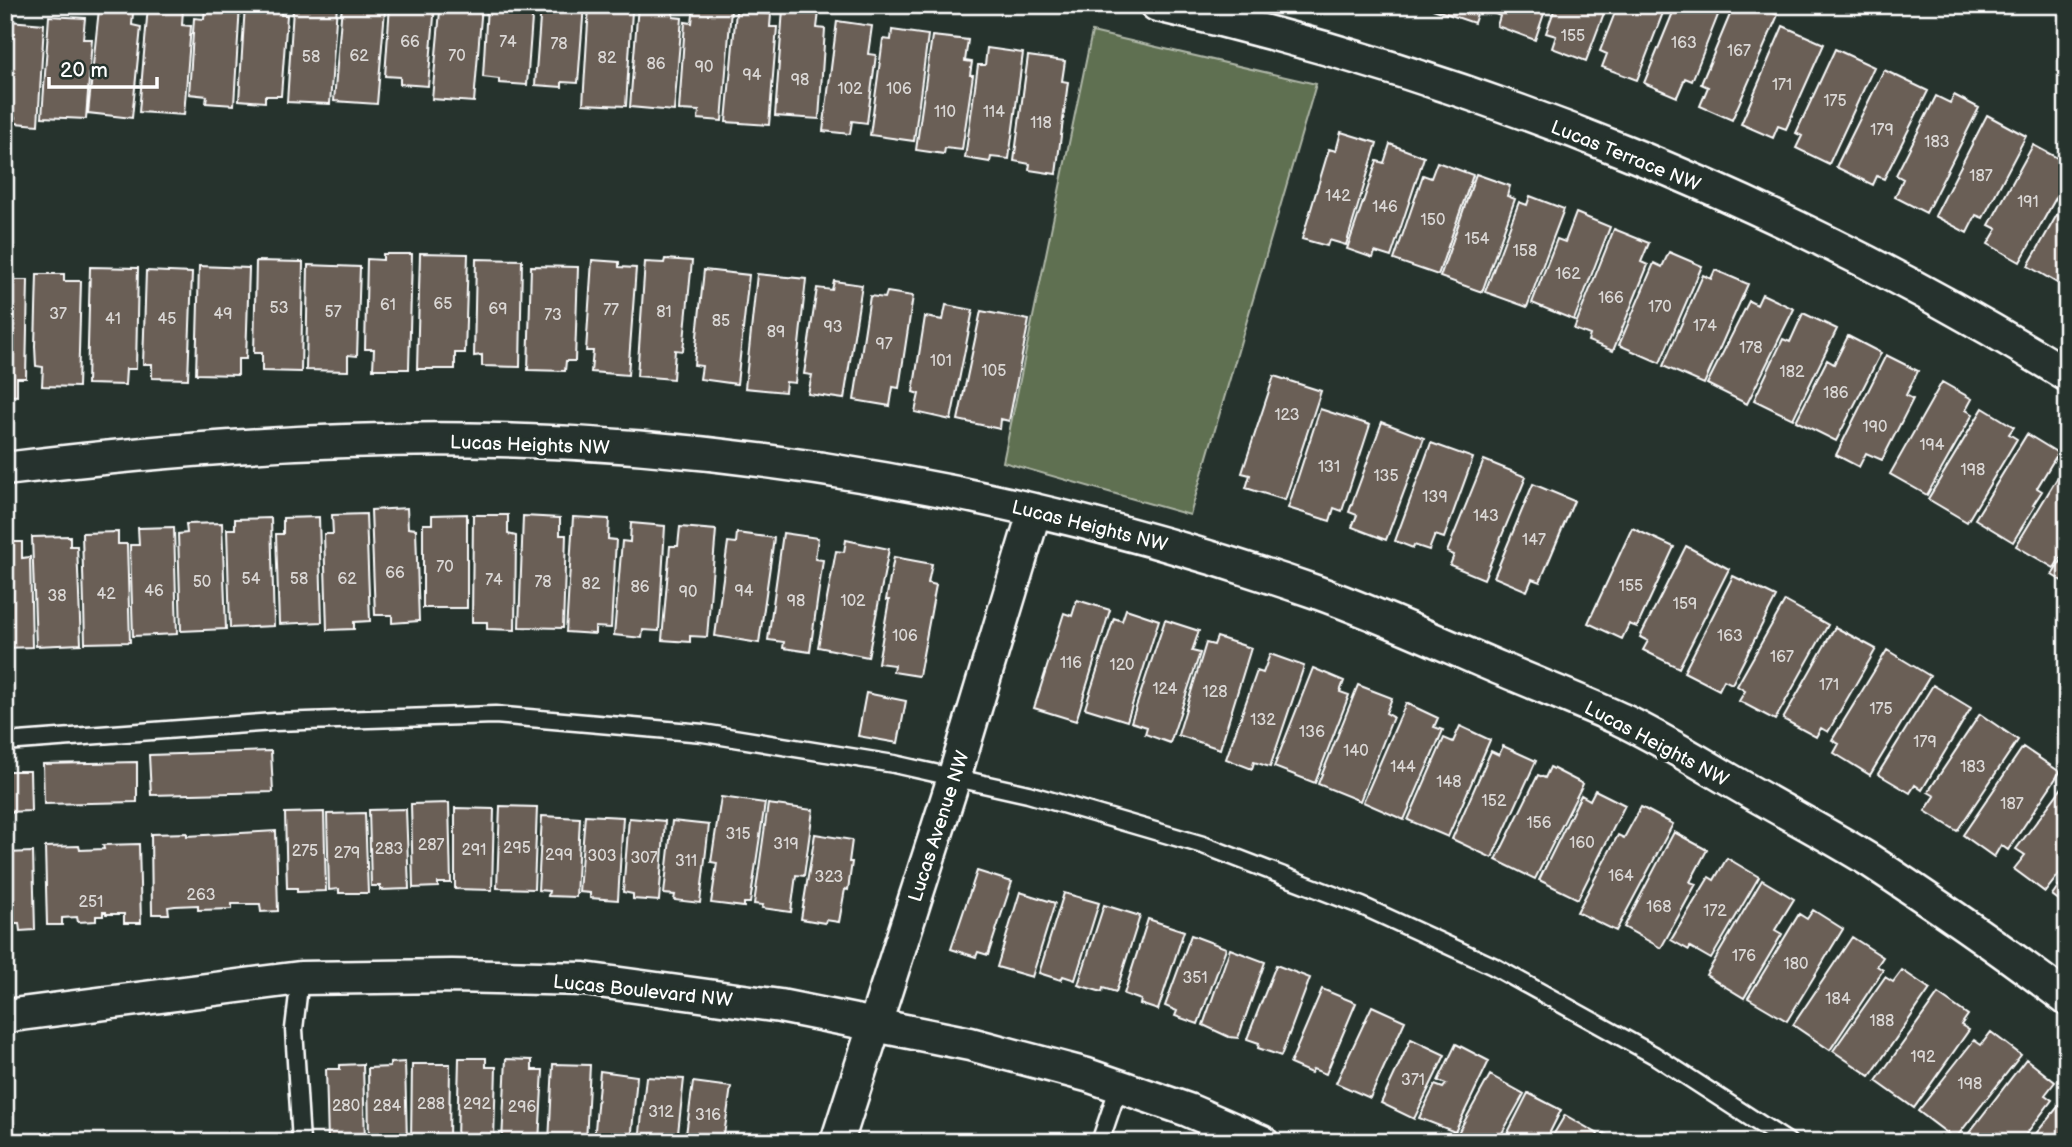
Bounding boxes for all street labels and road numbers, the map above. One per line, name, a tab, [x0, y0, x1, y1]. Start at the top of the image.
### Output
street label: Lucas Terrace NW	[1547, 116, 1704, 197]
street label: Lucas Heights NW	[450, 431, 610, 460]
street label: Lucas Heights NW	[1009, 496, 1170, 557]
street label: Lucas Heights NW	[1580, 697, 1732, 792]
street label: Lucas Avenue NW	[904, 748, 975, 905]
street label: Lucas Boulevard NW	[552, 971, 734, 1012]

